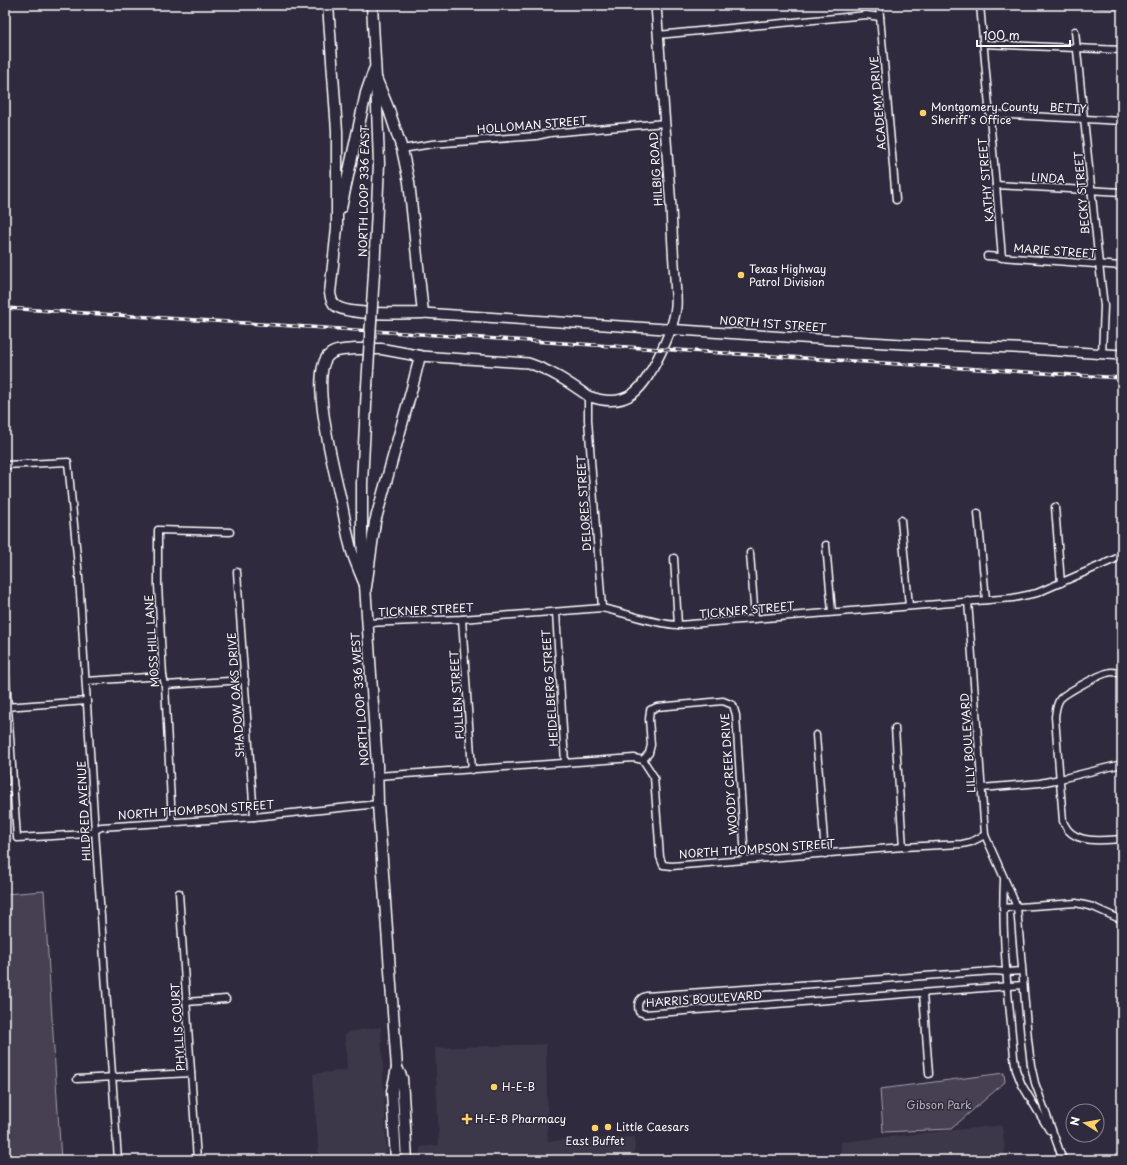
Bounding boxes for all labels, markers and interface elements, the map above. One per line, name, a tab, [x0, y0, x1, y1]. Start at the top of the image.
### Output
scale bar	[977, 22, 1070, 48]
text: 100 m	[983, 26, 1020, 44]
street label: ACADEMY DRIVE	[865, 55, 890, 151]
place label: Montgomery County Sheriff's Office	[931, 98, 1039, 128]
street label: BETTY	[1049, 98, 1087, 117]
marker: Montgomery County Sheriff's Office	[918, 108, 928, 118]
street label: HOLLOMAN STREET	[476, 111, 588, 138]
street label: NORTH LOOP 336 EAST	[354, 124, 373, 257]
street label: HILBIG ROAD	[644, 131, 667, 207]
street label: KATHY STREET	[973, 137, 998, 223]
street label: BECKY STREET	[1069, 150, 1094, 235]
street label: LINDA	[1031, 168, 1065, 187]
street label: MARIE STREET	[1013, 239, 1098, 262]
place label: Texas Highway Patrol Division	[749, 260, 826, 290]
marker: Texas Highway Patrol Division	[736, 270, 746, 280]
street label: NORTH 1ST STREET	[719, 311, 827, 336]
street label: DELORES STREET	[572, 454, 595, 552]
street label: MOSS HILL LANE	[140, 594, 163, 688]
street label: TICKNER STREET	[699, 597, 796, 622]
street label: TICKNER STREET	[378, 598, 475, 620]
street label: HEIDELBERG STREET	[537, 629, 562, 747]
street label: NORTH LOOP 336 WEST	[346, 631, 373, 766]
street label: SHADOW OAKS DRIVE	[223, 632, 248, 758]
street label: FULLEN STREET	[445, 649, 468, 740]
street label: LILLY BOULEVARD	[956, 693, 979, 794]
street label: WOODY CREEK DRIVE	[716, 713, 741, 835]
street label: HILDRED AVENUE	[72, 760, 95, 862]
street label: NORTH THOMPSON STREET	[117, 796, 275, 823]
street label: NORTH THOMPSON STREET	[678, 835, 836, 862]
street label: PHYLLIS COURT	[166, 982, 189, 1072]
street label: HARRIS BOULEVARD	[645, 986, 762, 1011]
place label: H-E-B	[502, 1078, 535, 1095]
marker: H-E-B	[489, 1082, 499, 1092]
park label: Gibson Park	[906, 1096, 972, 1113]
north arrow	[1065, 1103, 1105, 1143]
place label: H-E-B Pharmacy	[475, 1110, 566, 1127]
marker: H-E-B Pharmacy	[462, 1114, 472, 1124]
text: N	[1066, 1115, 1084, 1127]
place label: Little Caesars	[616, 1118, 689, 1135]
marker: Little Caesars	[603, 1122, 613, 1132]
marker: East Buffet	[590, 1123, 600, 1133]
place label: East Buffet	[566, 1132, 625, 1149]

